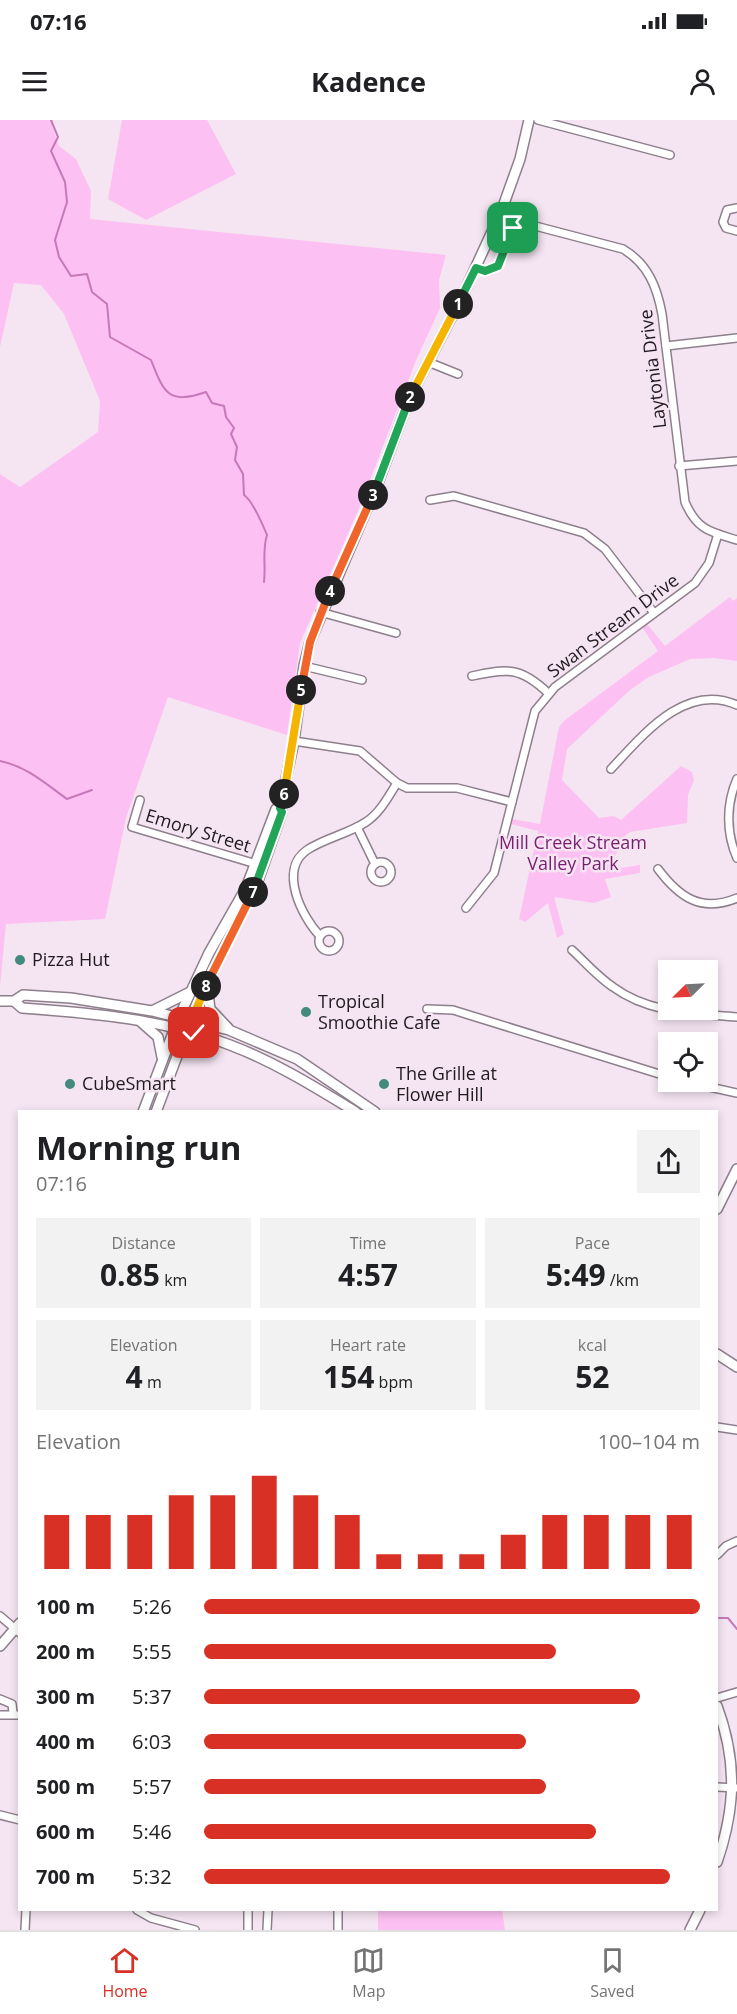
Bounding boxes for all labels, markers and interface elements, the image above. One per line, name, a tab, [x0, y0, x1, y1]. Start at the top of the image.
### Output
text: 07:16	[30, 6, 87, 36]
text: Kadence	[311, 63, 426, 100]
icon: menu	[18, 65, 51, 98]
icon: person	[686, 65, 719, 98]
pin	[487, 202, 538, 253]
icon: arrive	[496, 211, 529, 244]
pin: 1	[443, 289, 473, 319]
text: 1	[453, 293, 463, 315]
street label: Laytonia Drive	[633, 308, 671, 430]
pin: 2	[395, 382, 425, 412]
text: 2	[405, 386, 415, 408]
pin: 3	[358, 480, 388, 510]
text: 3	[368, 484, 378, 506]
street label: Swan Stream Drive	[542, 568, 683, 683]
pin: 4	[315, 576, 345, 606]
text: 4	[325, 580, 335, 602]
pin: 5	[286, 675, 316, 705]
text: 5	[296, 679, 306, 701]
pin: 6	[269, 779, 299, 809]
text: 6	[279, 783, 289, 805]
street label: Emory Street	[143, 803, 254, 857]
park label: Mill Creek Stream Valley Park	[499, 830, 647, 875]
pin: 7	[238, 877, 268, 907]
text: 7	[248, 881, 258, 903]
place label: Pizza Hut	[32, 947, 110, 971]
marker: Pizza Hut	[13, 953, 27, 967]
north arrow	[658, 960, 718, 1020]
map controls	[658, 960, 718, 1092]
pin: 8	[191, 971, 221, 1001]
text: 8	[201, 975, 211, 997]
place label: Tropical Smoothie Cafe	[318, 989, 440, 1034]
marker: Tropical Smoothie Cafe	[299, 1005, 313, 1019]
pin	[168, 1007, 219, 1058]
icon: check	[177, 1016, 210, 1049]
button: locate	[658, 1032, 718, 1092]
place label: The Grille at Flower Hill	[396, 1061, 497, 1106]
place label: CubeSmart	[82, 1071, 176, 1095]
marker: CubeSmart	[63, 1077, 77, 1091]
marker: The Grille at Flower Hill	[377, 1077, 391, 1091]
text: Morning run	[36, 1125, 242, 1170]
button: share	[637, 1130, 700, 1193]
text: 07:16	[36, 1170, 87, 1197]
text: Distance	[112, 1232, 176, 1254]
text: Time	[350, 1232, 386, 1254]
text: Pace	[575, 1232, 610, 1254]
text: 0.85	[100, 1254, 160, 1295]
text: 4:57	[338, 1254, 398, 1295]
text: 5:49	[546, 1254, 606, 1295]
text: km	[160, 1269, 187, 1291]
text: /km	[606, 1269, 639, 1291]
text: Elevation	[110, 1334, 178, 1356]
text: Heart rate	[330, 1334, 406, 1356]
text: kcal	[578, 1334, 607, 1356]
text: 4	[126, 1356, 143, 1397]
text: 154	[323, 1356, 374, 1397]
text: 52	[575, 1356, 609, 1397]
text: m	[143, 1371, 162, 1393]
text: bpm	[374, 1371, 413, 1393]
text: Elevation	[36, 1428, 121, 1455]
text: 100–104 m	[598, 1428, 700, 1455]
text: 100 m	[36, 1593, 95, 1620]
text: 5:26	[132, 1593, 172, 1620]
text: 200 m	[36, 1638, 95, 1665]
text: 5:55	[132, 1638, 172, 1665]
text: 300 m	[36, 1683, 95, 1710]
text: 5:37	[132, 1683, 172, 1710]
text: 400 m	[36, 1728, 95, 1755]
text: 6:03	[132, 1728, 172, 1755]
text: 500 m	[36, 1773, 95, 1800]
text: 5:57	[132, 1773, 172, 1800]
text: 600 m	[36, 1818, 95, 1845]
text: 5:46	[132, 1818, 172, 1845]
text: 700 m	[36, 1863, 95, 1890]
text: 5:32	[132, 1863, 172, 1890]
tab: Home	[102, 1944, 148, 2002]
tab: Map	[352, 1944, 385, 2002]
tab: Saved	[590, 1944, 635, 2002]

